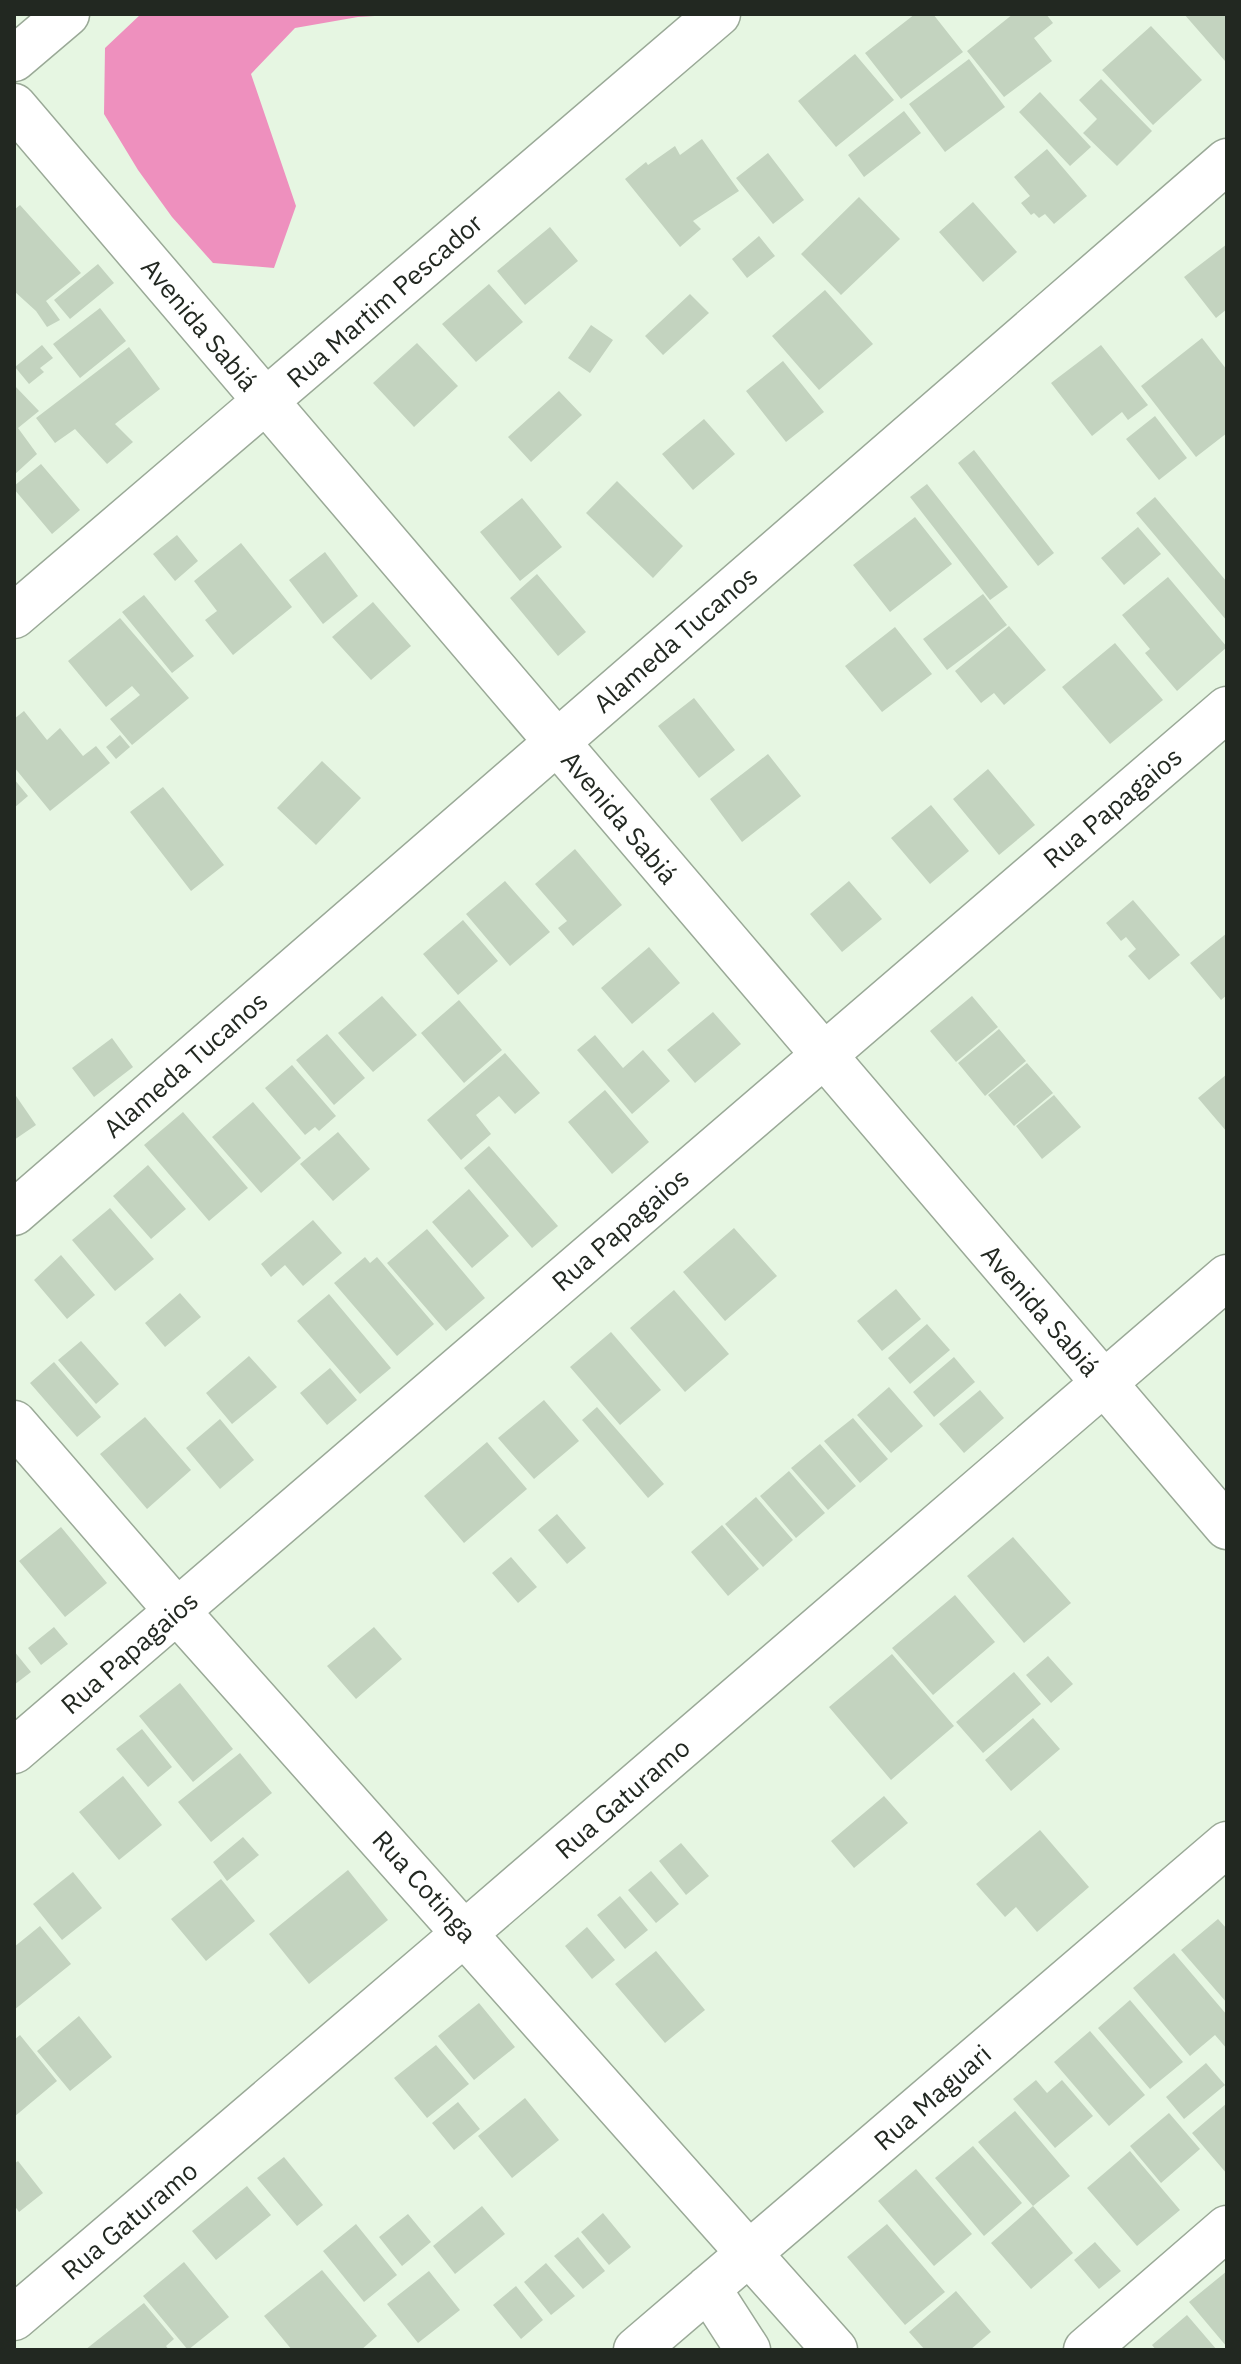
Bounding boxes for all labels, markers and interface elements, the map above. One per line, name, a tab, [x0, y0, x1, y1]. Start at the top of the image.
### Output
street label: Rua Martim Pescador	[279, 205, 489, 394]
street label: Avenida Sabiá	[134, 250, 266, 398]
street label: Alameda Tucanos	[586, 558, 764, 720]
street label: Rua Papagaios	[1036, 739, 1188, 875]
street label: Avenida Sabiá	[554, 743, 686, 891]
street label: Alameda Tucanos	[96, 983, 274, 1145]
street label: Rua Papagaios	[544, 1160, 696, 1298]
street label: Avenida Sabiá	[974, 1237, 1108, 1383]
street label: Rua Papagaios	[53, 1583, 205, 1721]
street label: Rua Gaturamo	[548, 1730, 696, 1866]
street label: Rua Cotinga	[366, 1823, 485, 1950]
street label: Rua Maguari	[866, 2037, 998, 2157]
street label: Rua Gaturamo	[54, 2153, 204, 2287]

